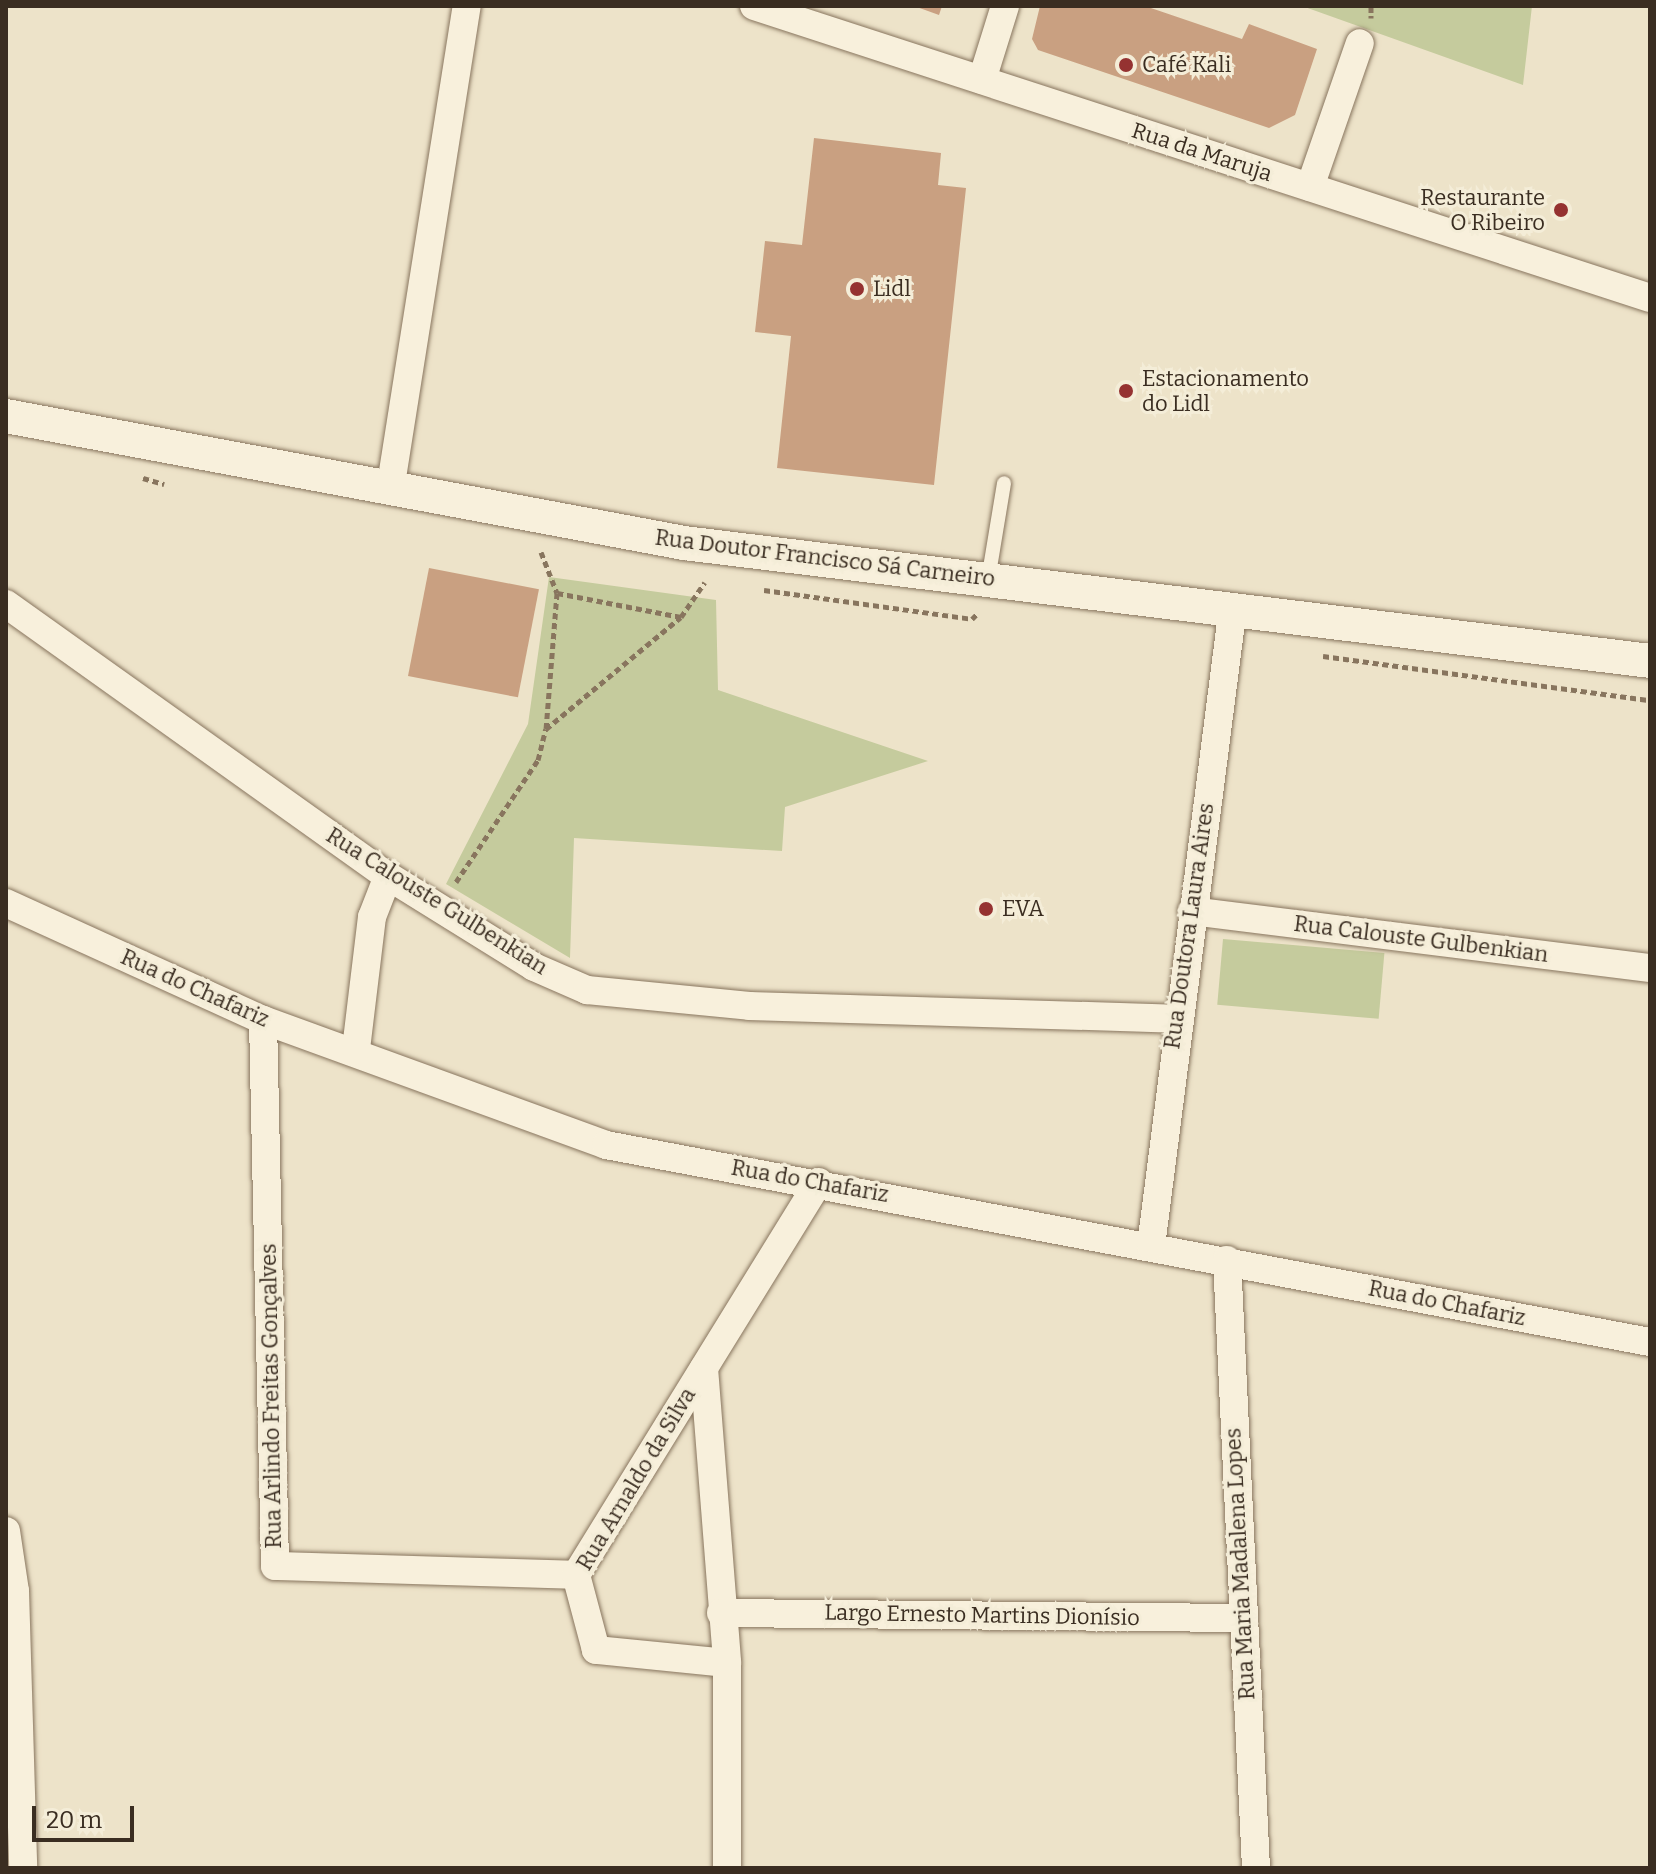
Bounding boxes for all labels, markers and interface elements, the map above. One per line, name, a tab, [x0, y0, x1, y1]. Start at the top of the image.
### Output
place label: Café Kali	[1142, 52, 1231, 78]
marker: Café Kali	[1117, 56, 1135, 74]
street label: Rua da Maruja	[1129, 117, 1275, 187]
place label: Restaurante O Ribeiro	[1420, 184, 1545, 236]
marker: Restaurante O Ribeiro	[1552, 201, 1570, 219]
place label: Lidl	[873, 276, 911, 302]
marker: Lidl	[848, 280, 866, 298]
place label: Estacionamento do Lidl	[1142, 365, 1309, 416]
marker: Estacionamento do Lidl	[1117, 382, 1135, 400]
street label: Rua Doutor Francisco Sá Carneiro	[654, 524, 996, 592]
street label: Rua Doutora Laura Aires	[1159, 801, 1219, 1051]
street label: Rua Calouste Gulbenkian	[321, 822, 553, 980]
place label: EVA	[1002, 896, 1044, 922]
marker: EVA	[977, 900, 995, 918]
street label: Rua Calouste Gulbenkian	[1292, 910, 1550, 968]
street label: Rua do Chafariz	[117, 943, 273, 1033]
street label: Rua do Chafariz	[729, 1154, 891, 1208]
street label: Rua Arlindo Freitas Gonçalves	[255, 1243, 287, 1549]
street label: Rua do Chafariz	[1366, 1275, 1528, 1331]
street label: Rua Arnaldo da Silva	[571, 1383, 701, 1575]
street label: Rua Maria Madalena Lopes	[1220, 1427, 1260, 1701]
street label: Largo Ernesto Martins Dionísio	[824, 1599, 1140, 1631]
scale bar	[36, 1790, 138, 1840]
text: 20 m	[46, 1806, 102, 1834]

